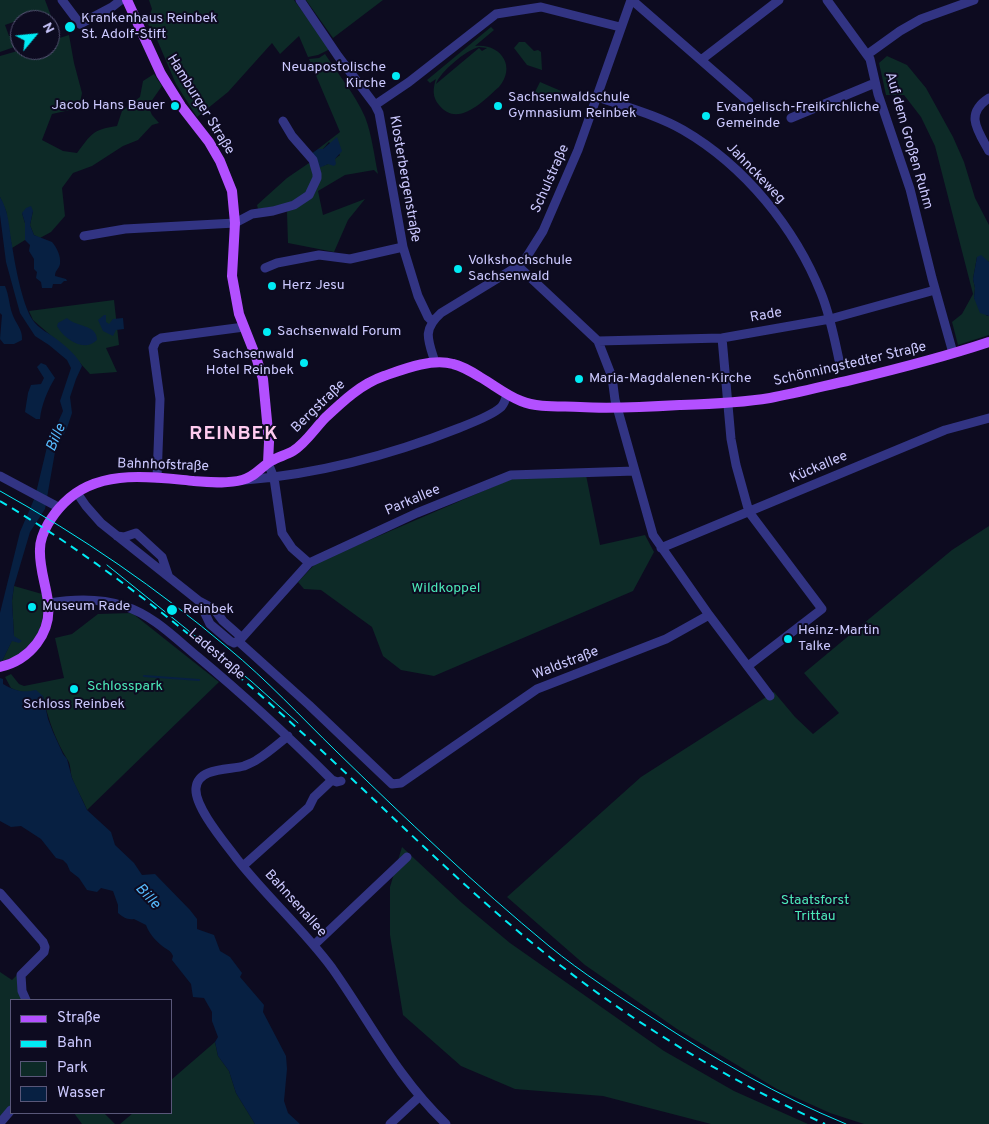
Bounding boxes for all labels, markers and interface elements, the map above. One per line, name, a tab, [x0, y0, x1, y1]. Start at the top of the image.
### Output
north arrow	[10, 10, 60, 60]
place label: Krankenhaus Reinbek St. Adolf-Stift	[81, 11, 217, 44]
text: N	[38, 20, 58, 37]
marker: Krankenhaus Reinbek St. Adolf-Stift	[63, 20, 77, 34]
street label: Hamburger Straße	[162, 52, 238, 158]
place label: Neuapostolische Kirche	[282, 60, 386, 92]
marker: Neuapostolische Kirche	[390, 70, 402, 82]
street label: Auf dem Großen Ruhm	[880, 70, 936, 212]
place label: Sachsenwaldschule Gymnasium Reinbek	[508, 90, 636, 122]
place label: Jacob Hans Bauer	[51, 98, 165, 114]
marker: Jacob Hans Bauer	[169, 100, 181, 112]
marker: Sachsenwaldschule Gymnasium Reinbek	[492, 100, 504, 112]
place label: Evangelisch-Freikirchliche Gemeinde	[716, 100, 879, 132]
marker: Evangelisch-Freikirchliche Gemeinde	[700, 110, 712, 122]
street label: Klosterbergenstraße	[385, 114, 423, 244]
street label: Jahnckeweg	[722, 140, 788, 208]
street label: Schulstraße	[528, 142, 574, 216]
place label: Volkshochschule Sachsenwald	[468, 253, 572, 286]
marker: Volkshochschule Sachsenwald	[452, 263, 464, 275]
place label: Herz Jesu	[282, 278, 345, 294]
marker: Herz Jesu	[266, 280, 278, 292]
street label: Rade	[749, 305, 783, 327]
place label: Sachsenwald Forum	[277, 324, 401, 340]
marker: Sachsenwald Forum	[261, 326, 273, 338]
street label: Schönningstedter Straße	[772, 339, 928, 391]
place label: Sachsenwald Hotel Reinbek	[206, 347, 294, 380]
marker: Sachsenwald Hotel Reinbek	[298, 357, 310, 369]
place label: Maria-Magdalenen-Kirche	[589, 371, 751, 387]
marker: Maria-Magdalenen-Kirche	[573, 373, 585, 385]
street label: Bergstraße	[288, 377, 350, 437]
water label: Bille	[43, 421, 71, 455]
district label: REINBEK	[188, 424, 280, 446]
street label: Kückallee	[788, 448, 850, 488]
street label: Bahnhofstraße	[117, 456, 209, 476]
street label: Parkallee	[383, 482, 443, 520]
park label: Wildkoppel	[412, 581, 480, 597]
place label: Museum Rade	[42, 599, 130, 615]
marker: Museum Rade	[26, 601, 38, 613]
place label: Reinbek	[183, 602, 234, 618]
marker: Reinbek	[165, 603, 179, 617]
place label: Heinz-Martin Talke	[798, 623, 880, 656]
street label: Ladestraße	[184, 626, 248, 684]
marker: Heinz-Martin Talke	[782, 633, 794, 645]
street label: Waldstraße	[531, 644, 601, 684]
park label: Schlosspark	[87, 679, 163, 695]
marker: Schloss Reinbek	[68, 683, 80, 695]
place label: Schloss Reinbek	[23, 697, 125, 713]
street label: Bahnsenallee	[260, 867, 330, 941]
water label: Bille	[131, 880, 163, 914]
park label: Staatsforst Trittau	[781, 893, 849, 926]
legend	[10, 999, 172, 1114]
text: Straße	[57, 1009, 101, 1028]
text: Bahn	[57, 1034, 92, 1053]
text: Park	[57, 1059, 88, 1078]
text: Wasser	[57, 1084, 105, 1103]

